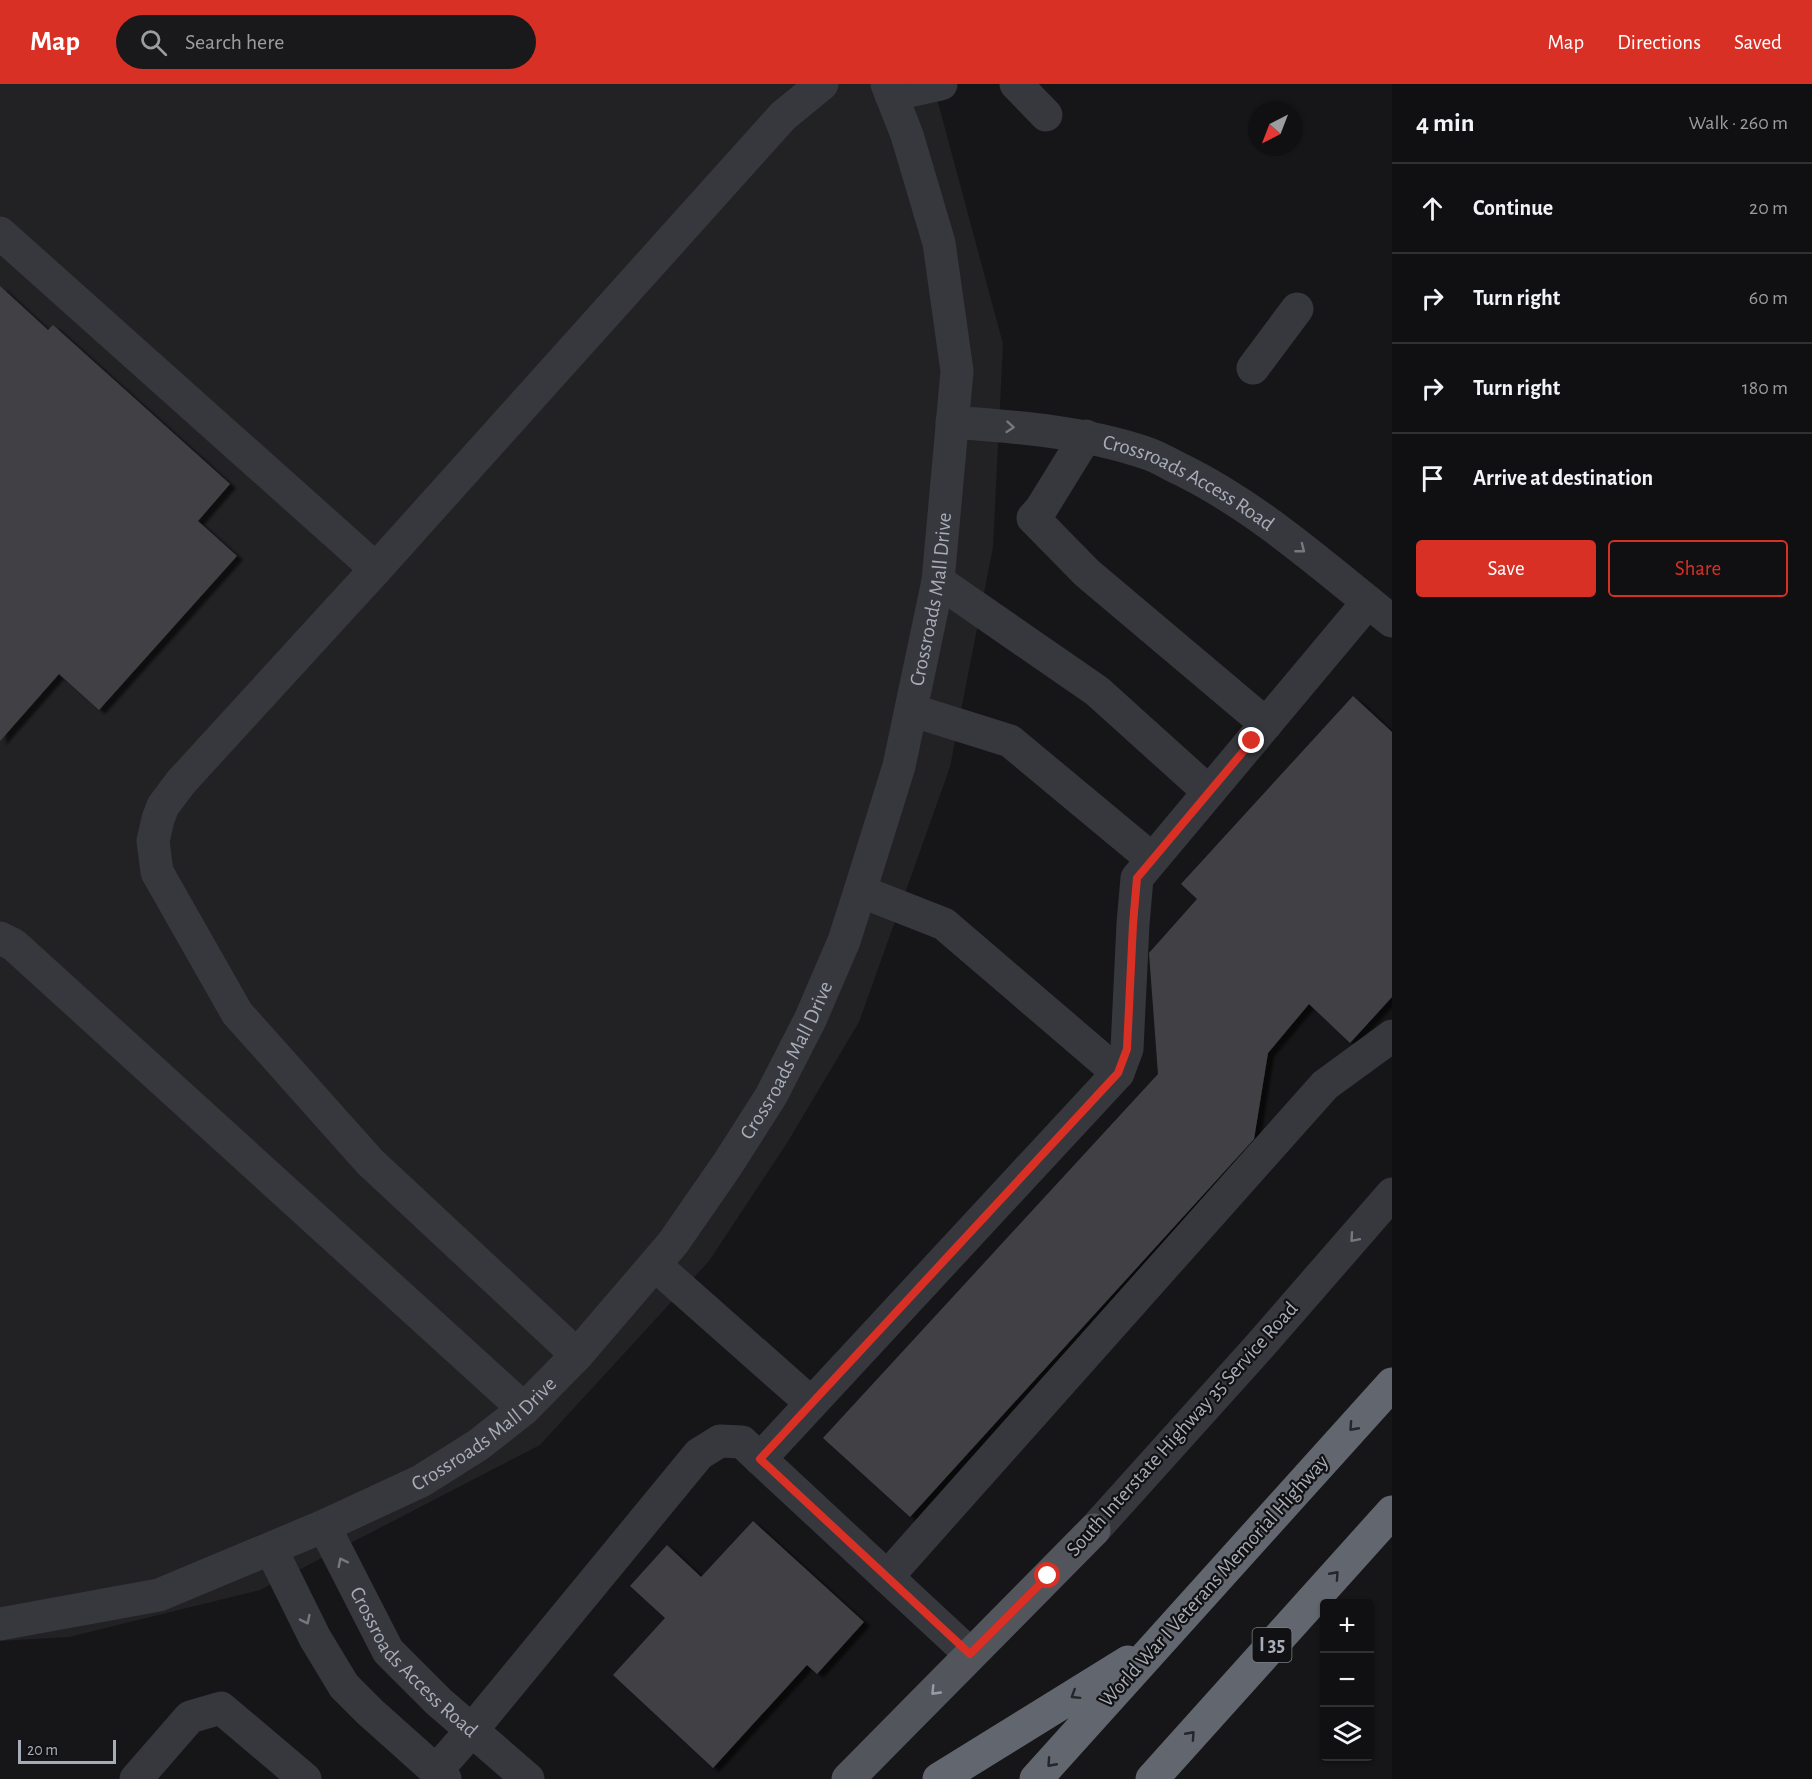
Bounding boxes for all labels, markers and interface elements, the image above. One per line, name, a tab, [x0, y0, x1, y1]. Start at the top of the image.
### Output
search box	[116, 15, 536, 69]
icon: search	[137, 26, 170, 59]
text: Map	[30, 28, 80, 56]
text: Search here	[185, 31, 284, 53]
text: Map	[1548, 32, 1584, 53]
text: Directions	[1617, 32, 1701, 53]
text: Saved	[1734, 32, 1782, 53]
north arrow	[1248, 102, 1302, 156]
text: 4 min	[1416, 110, 1475, 136]
text: Walk · 260 m	[1688, 113, 1788, 133]
icon: ahead	[1416, 192, 1449, 225]
text: Continue	[1473, 197, 1553, 219]
text: 20 m	[1749, 198, 1788, 218]
icon: right	[1416, 282, 1449, 315]
text: Turn right	[1473, 287, 1560, 309]
text: 60 m	[1749, 288, 1788, 308]
icon: right	[1416, 372, 1449, 405]
text: Turn right	[1473, 377, 1560, 399]
text: 180 m	[1742, 378, 1788, 398]
one-way arrow	[1006, 420, 1015, 433]
street label: Crossroads Access Road	[1101, 431, 1279, 535]
icon: arrive	[1416, 462, 1449, 495]
text: Arrive at destination	[1473, 467, 1653, 489]
street label: Crossroads Mall Drive	[906, 512, 955, 688]
button: Save	[1416, 540, 1596, 597]
button: Share	[1608, 540, 1788, 597]
one-way arrow	[1294, 541, 1305, 552]
route end	[1238, 727, 1264, 753]
street label: Crossroads Mall Drive	[736, 978, 836, 1143]
one-way arrow	[1350, 1231, 1361, 1242]
street label: South Interstate Highway 35 Service Road	[1062, 1298, 1302, 1560]
street label: Crossroads Mall Drive	[408, 1373, 560, 1494]
one-way arrow	[1349, 1420, 1360, 1431]
street label: World War I Veterans Memorial Highway	[1095, 1451, 1333, 1711]
one-way arrow	[338, 1557, 350, 1568]
route start	[1034, 1562, 1060, 1588]
one-way arrow	[1328, 1571, 1339, 1582]
street label: Crossroads Access Road	[346, 1583, 482, 1741]
map controls	[1320, 1599, 1374, 1761]
button: +	[1320, 1599, 1374, 1653]
one-way arrow	[298, 1613, 310, 1624]
road number: I 35	[1252, 1628, 1292, 1662]
button: −	[1320, 1653, 1374, 1707]
one-way arrow	[931, 1684, 942, 1694]
one-way arrow	[1071, 1687, 1081, 1699]
button: layers	[1320, 1707, 1374, 1761]
one-way arrow	[1184, 1732, 1195, 1742]
scale bar	[18, 1737, 116, 1764]
text: 20 m	[27, 1742, 58, 1758]
one-way arrow	[1047, 1756, 1058, 1766]

